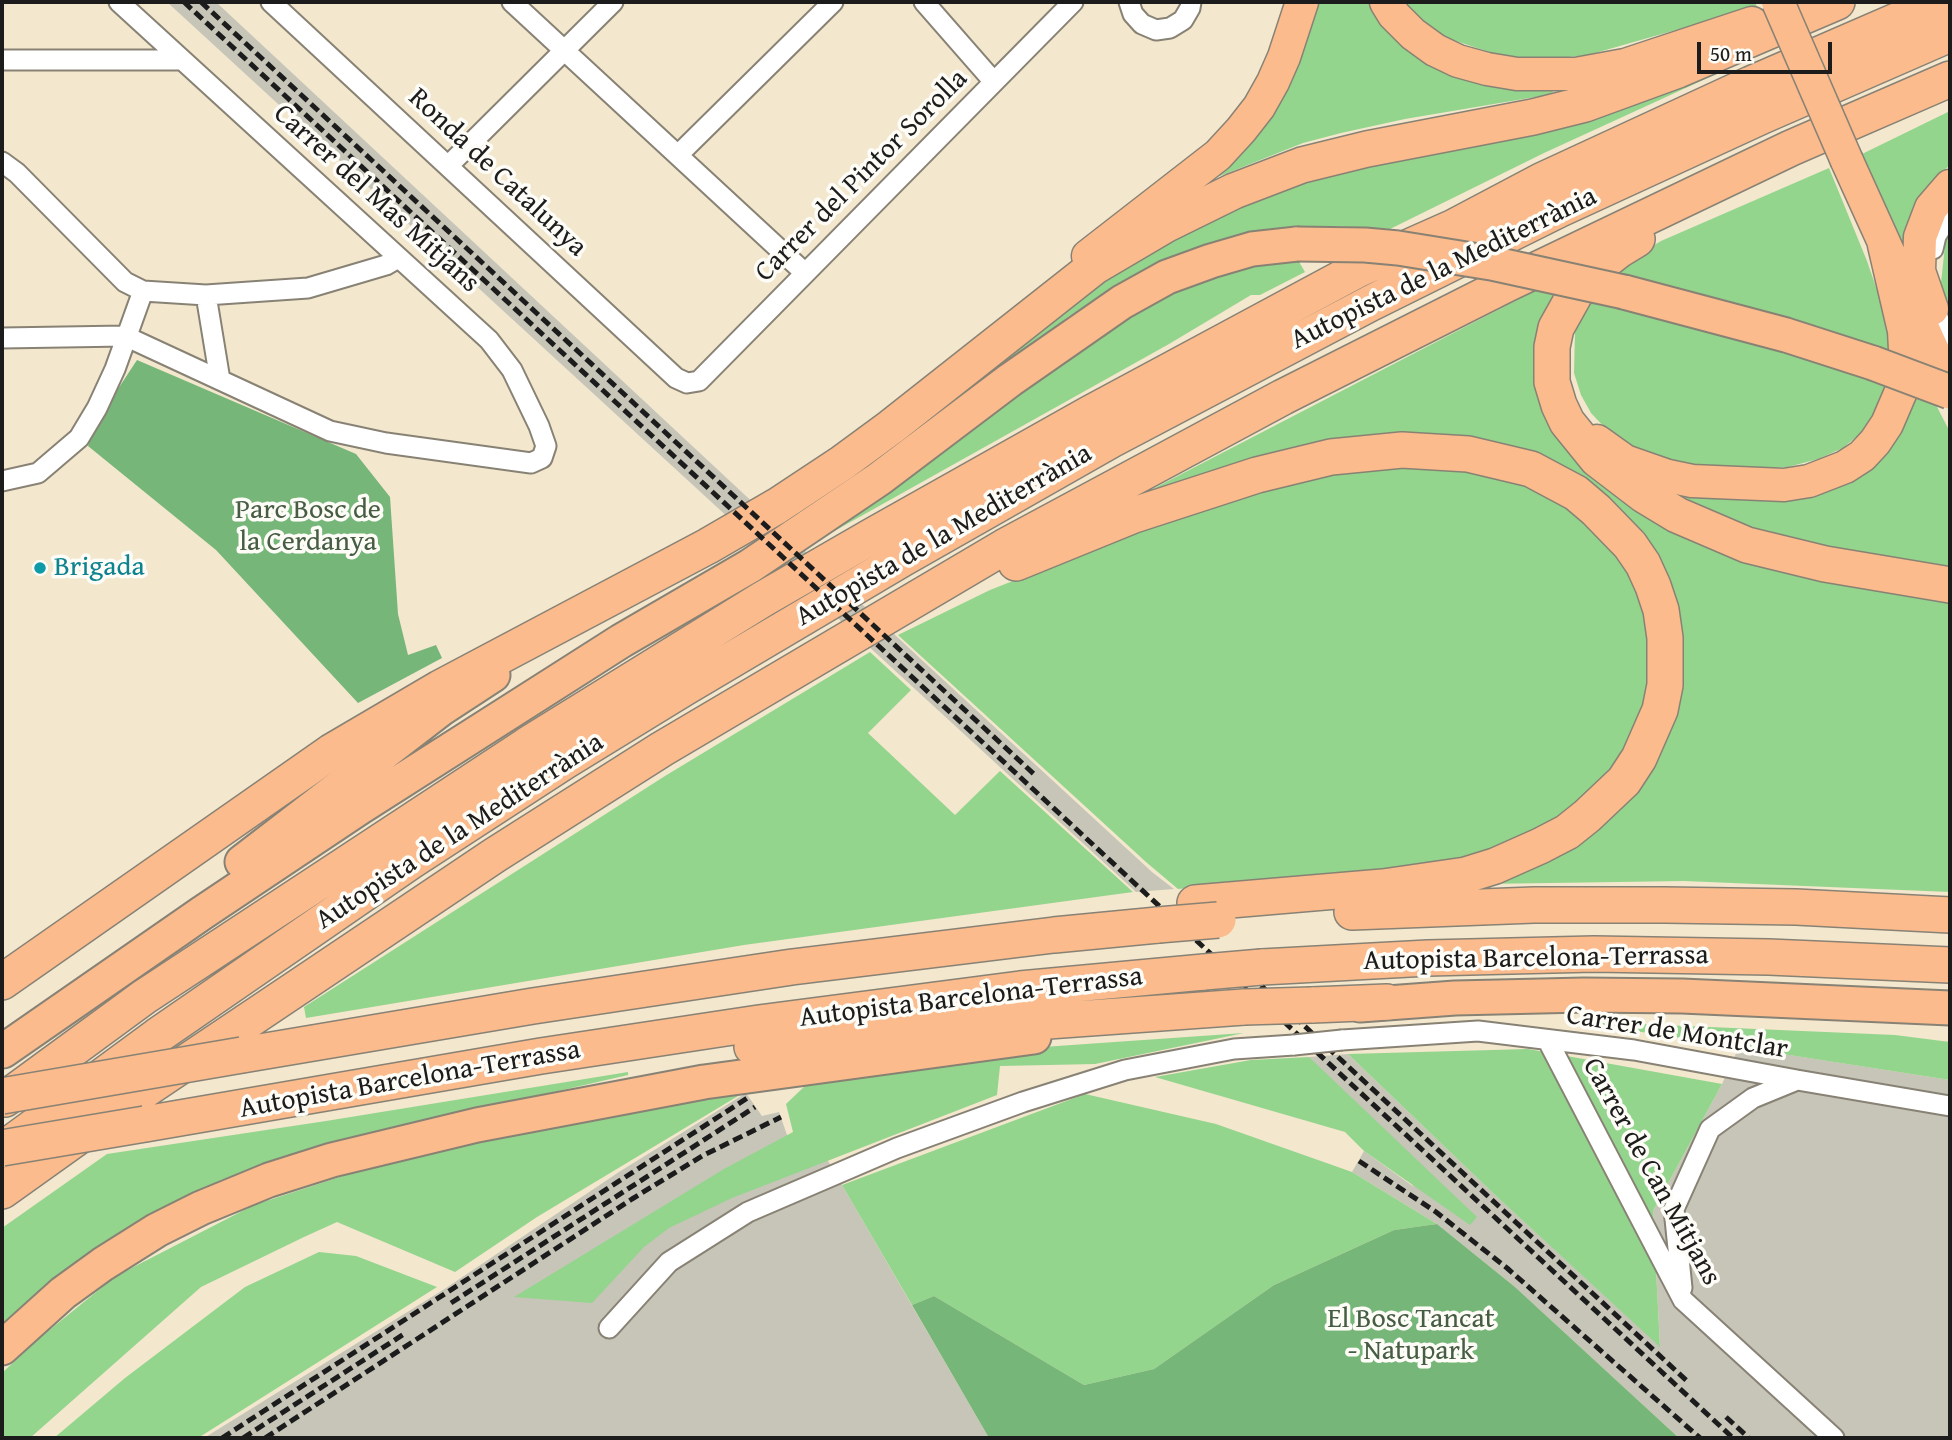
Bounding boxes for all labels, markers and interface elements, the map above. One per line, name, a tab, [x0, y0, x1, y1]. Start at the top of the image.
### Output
scale bar	[1700, 28, 1835, 72]
text: 50 m	[1710, 38, 1752, 69]
street label: Carrer del Pintor Sorolla	[749, 63, 975, 289]
street label: Ronda de Catalunya	[401, 82, 593, 264]
street label: Carrer del Mas Mitjans	[266, 98, 486, 300]
street label: Autopista de la Mediterrània	[1286, 180, 1602, 358]
street label: Autopista de la Mediterrània	[790, 437, 1098, 635]
park label: Parc Bosc de la Cerdanya	[235, 494, 381, 560]
place label: Brigada	[54, 551, 145, 585]
marker: Brigada	[32, 560, 48, 576]
street label: Autopista de la Mediterrània	[310, 726, 610, 938]
street label: Autopista Barcelona-Terrassa	[1363, 939, 1709, 979]
street label: Autopista Barcelona-Terrassa	[798, 960, 1144, 1036]
street label: Carrer de Montclar	[1564, 999, 1790, 1067]
street label: Autopista Barcelona-Terrassa	[237, 1033, 583, 1127]
street label: Carrer de Can Mitjans	[1575, 1052, 1727, 1292]
park label: El Bosc Tancat - Natupark	[1327, 1303, 1495, 1369]

